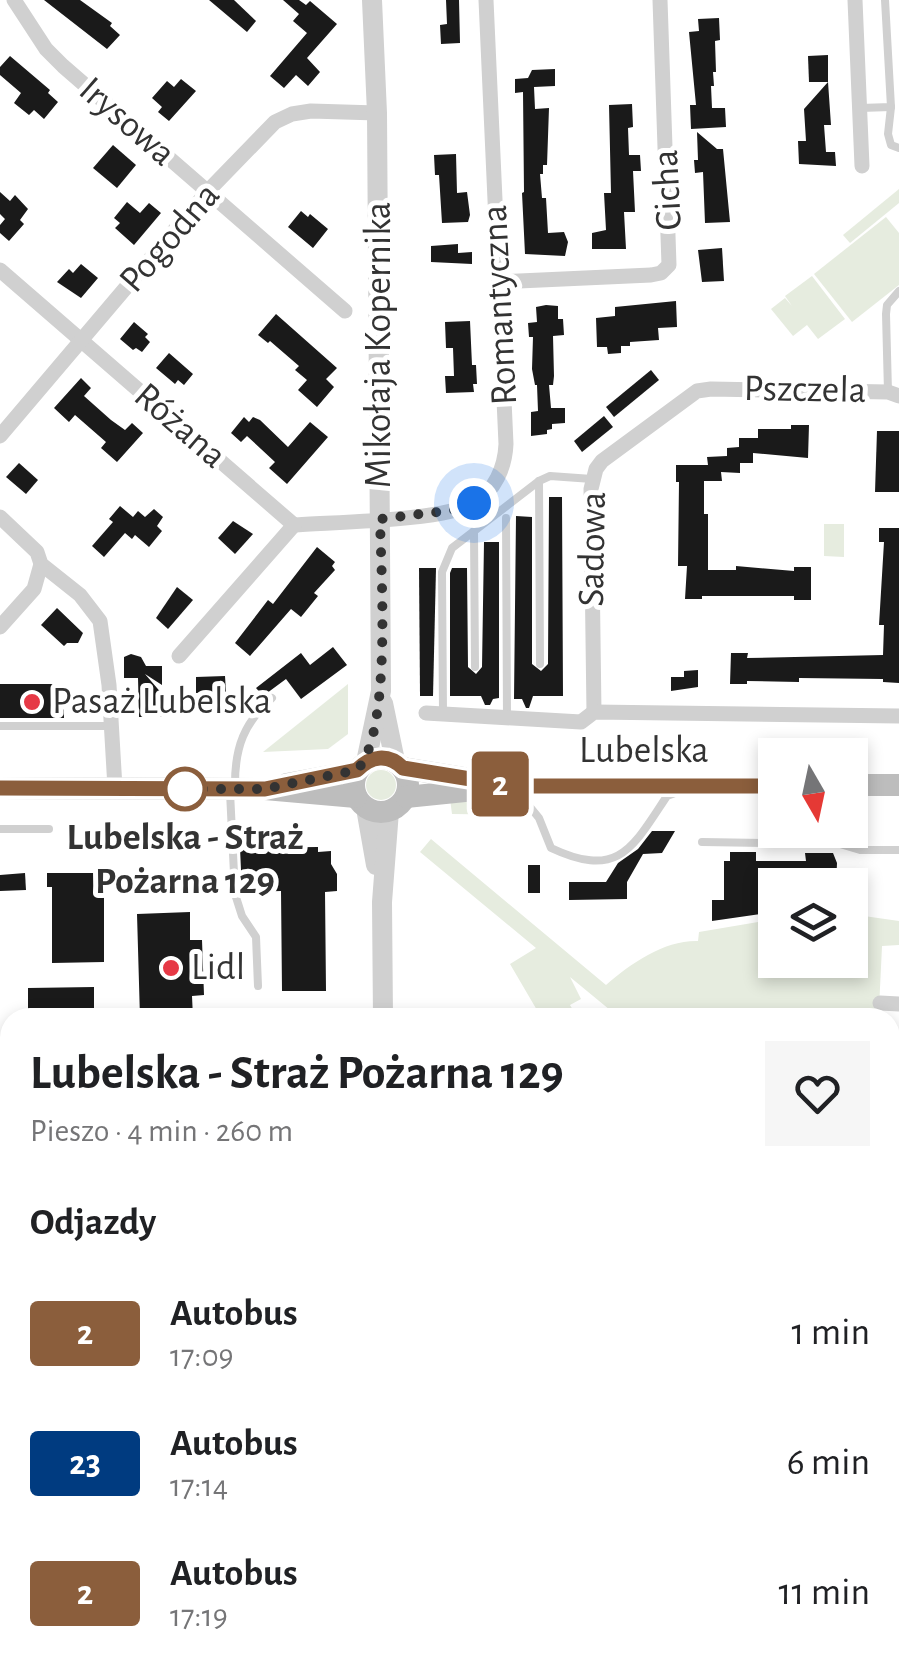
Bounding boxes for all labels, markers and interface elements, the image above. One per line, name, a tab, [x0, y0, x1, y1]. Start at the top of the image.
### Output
street label: Irysowa	[72, 70, 182, 174]
street label: Cicha	[647, 149, 689, 231]
street label: Pogodna	[113, 176, 227, 300]
street label: Mikołaja Kopernika	[360, 202, 398, 488]
street label: Romantyczna	[476, 204, 524, 406]
street label: Pszczela	[743, 370, 867, 410]
street label: Różana	[127, 376, 233, 476]
your location	[449, 478, 499, 528]
street label: Sadowa	[573, 491, 613, 607]
place label: Pasaż Lubelska	[52, 683, 272, 721]
marker: Pasaż Lubelska	[21, 691, 43, 713]
street label: Lubelska	[579, 732, 709, 770]
north arrow	[758, 738, 868, 848]
map controls	[758, 738, 868, 978]
line badge: 2	[468, 752, 532, 816]
text: 2	[492, 767, 508, 802]
marker: Lubelska - Straż Pożarna 129	[164, 768, 206, 810]
place label: Lubelska - Straż Pożarna 129	[66, 819, 304, 901]
button: layers	[758, 868, 868, 978]
place label: Lidl	[191, 949, 245, 987]
marker: Lidl	[160, 957, 182, 979]
button: heart	[765, 1041, 870, 1146]
text: Lubelska - Straż Pożarna 129	[30, 1050, 564, 1098]
text: Pieszo · 4 min · 260 m	[30, 1115, 293, 1147]
text: Odjazdy	[30, 1204, 156, 1242]
text: Autobus	[170, 1295, 298, 1333]
text: 1 min	[791, 1314, 870, 1352]
text: 2	[77, 1316, 93, 1351]
text: 17:09	[170, 1340, 234, 1372]
text: Autobus	[170, 1425, 298, 1463]
text: 6 min	[787, 1444, 870, 1482]
text: 23	[69, 1446, 101, 1481]
text: 17:14	[170, 1470, 228, 1502]
text: Autobus	[170, 1555, 298, 1593]
text: 11 min	[778, 1574, 870, 1612]
text: 2	[77, 1576, 93, 1611]
text: 17:19	[170, 1600, 228, 1632]

